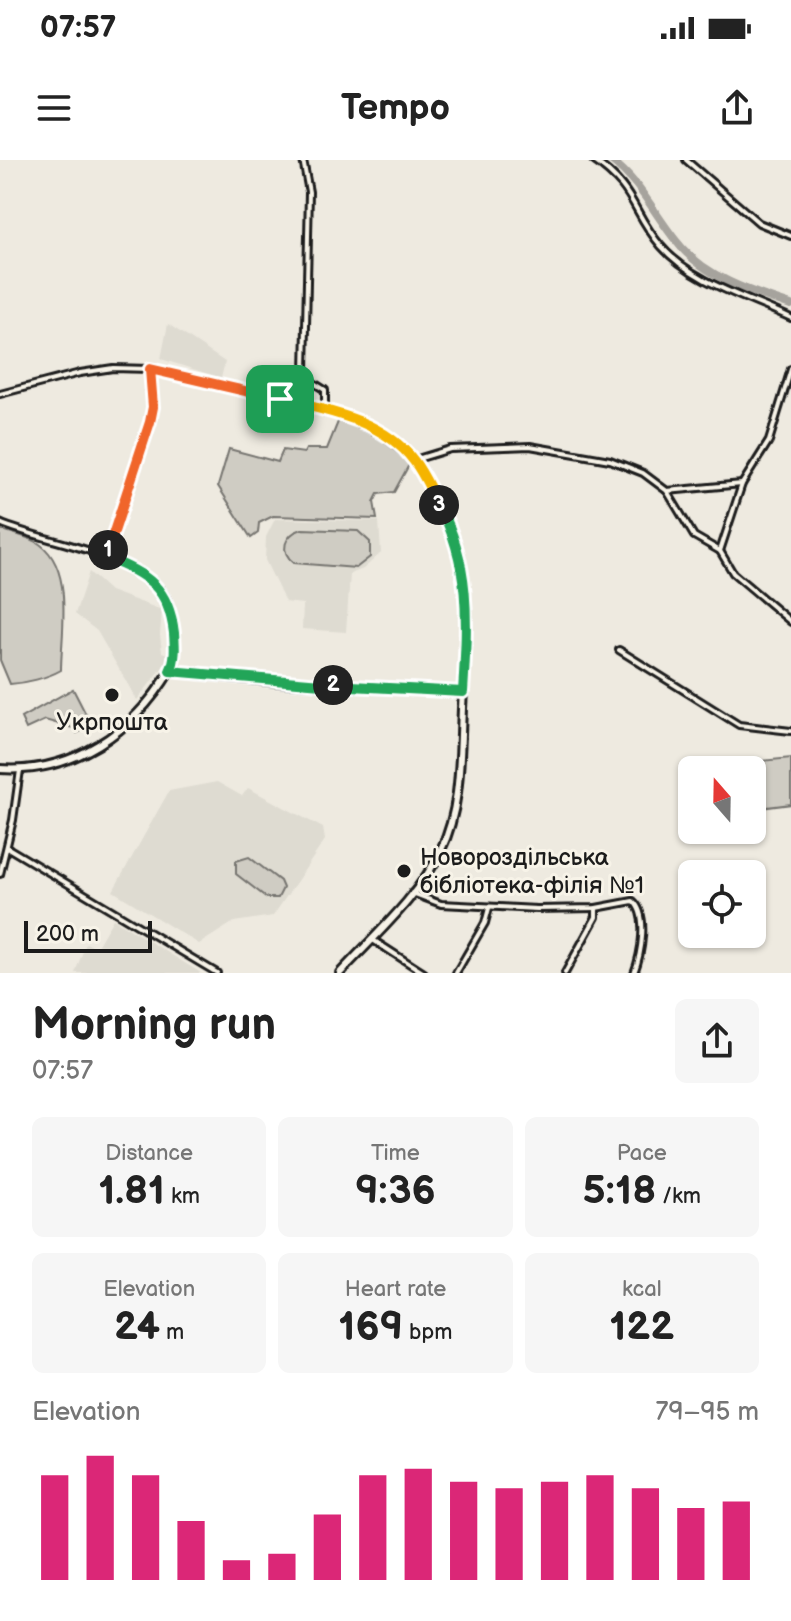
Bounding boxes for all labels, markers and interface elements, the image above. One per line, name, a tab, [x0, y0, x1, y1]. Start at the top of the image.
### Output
text: 07:57	[40, 10, 116, 46]
icon: menu	[32, 86, 76, 130]
icon: share	[715, 86, 759, 130]
text: Tempo	[341, 87, 450, 130]
pin	[246, 365, 314, 433]
icon: arrive	[258, 377, 302, 421]
pin: 3	[419, 485, 459, 525]
text: 3	[433, 491, 445, 518]
pin: 1	[88, 530, 128, 570]
text: 1	[103, 536, 113, 563]
pin: 2	[313, 665, 353, 705]
text: 2	[326, 671, 340, 698]
marker: Укрпошта	[103, 686, 121, 704]
place label: Укрпошта	[56, 708, 168, 737]
north arrow	[678, 756, 766, 844]
map controls	[678, 756, 766, 948]
place label: Новороздільська бібліотека-філія №1	[420, 843, 644, 900]
button: locate	[678, 860, 766, 948]
marker: Новороздільська бібліотека-філія №1	[395, 862, 413, 880]
scale bar	[24, 917, 152, 953]
text: 200 m	[36, 921, 99, 948]
text: Morning run	[32, 999, 276, 1052]
button: share	[675, 999, 759, 1083]
text: 07:57	[32, 1056, 93, 1087]
text: Distance	[105, 1140, 193, 1167]
text: Time	[371, 1140, 420, 1167]
text: Pace	[617, 1140, 667, 1167]
text: 1.81	[98, 1167, 165, 1215]
text: 9:36	[355, 1167, 436, 1215]
text: 5:18	[583, 1167, 656, 1215]
text: km	[165, 1183, 200, 1210]
text: /km	[656, 1183, 701, 1210]
text: Elevation	[103, 1276, 195, 1303]
text: Heart rate	[345, 1276, 446, 1303]
text: kcal	[622, 1276, 662, 1303]
text: 24	[114, 1303, 160, 1351]
text: 169	[339, 1303, 403, 1351]
text: 122	[609, 1303, 674, 1351]
text: m	[160, 1319, 184, 1346]
text: bpm	[403, 1319, 452, 1346]
text: Elevation	[32, 1397, 140, 1428]
text: 79–95 m	[656, 1397, 759, 1428]

